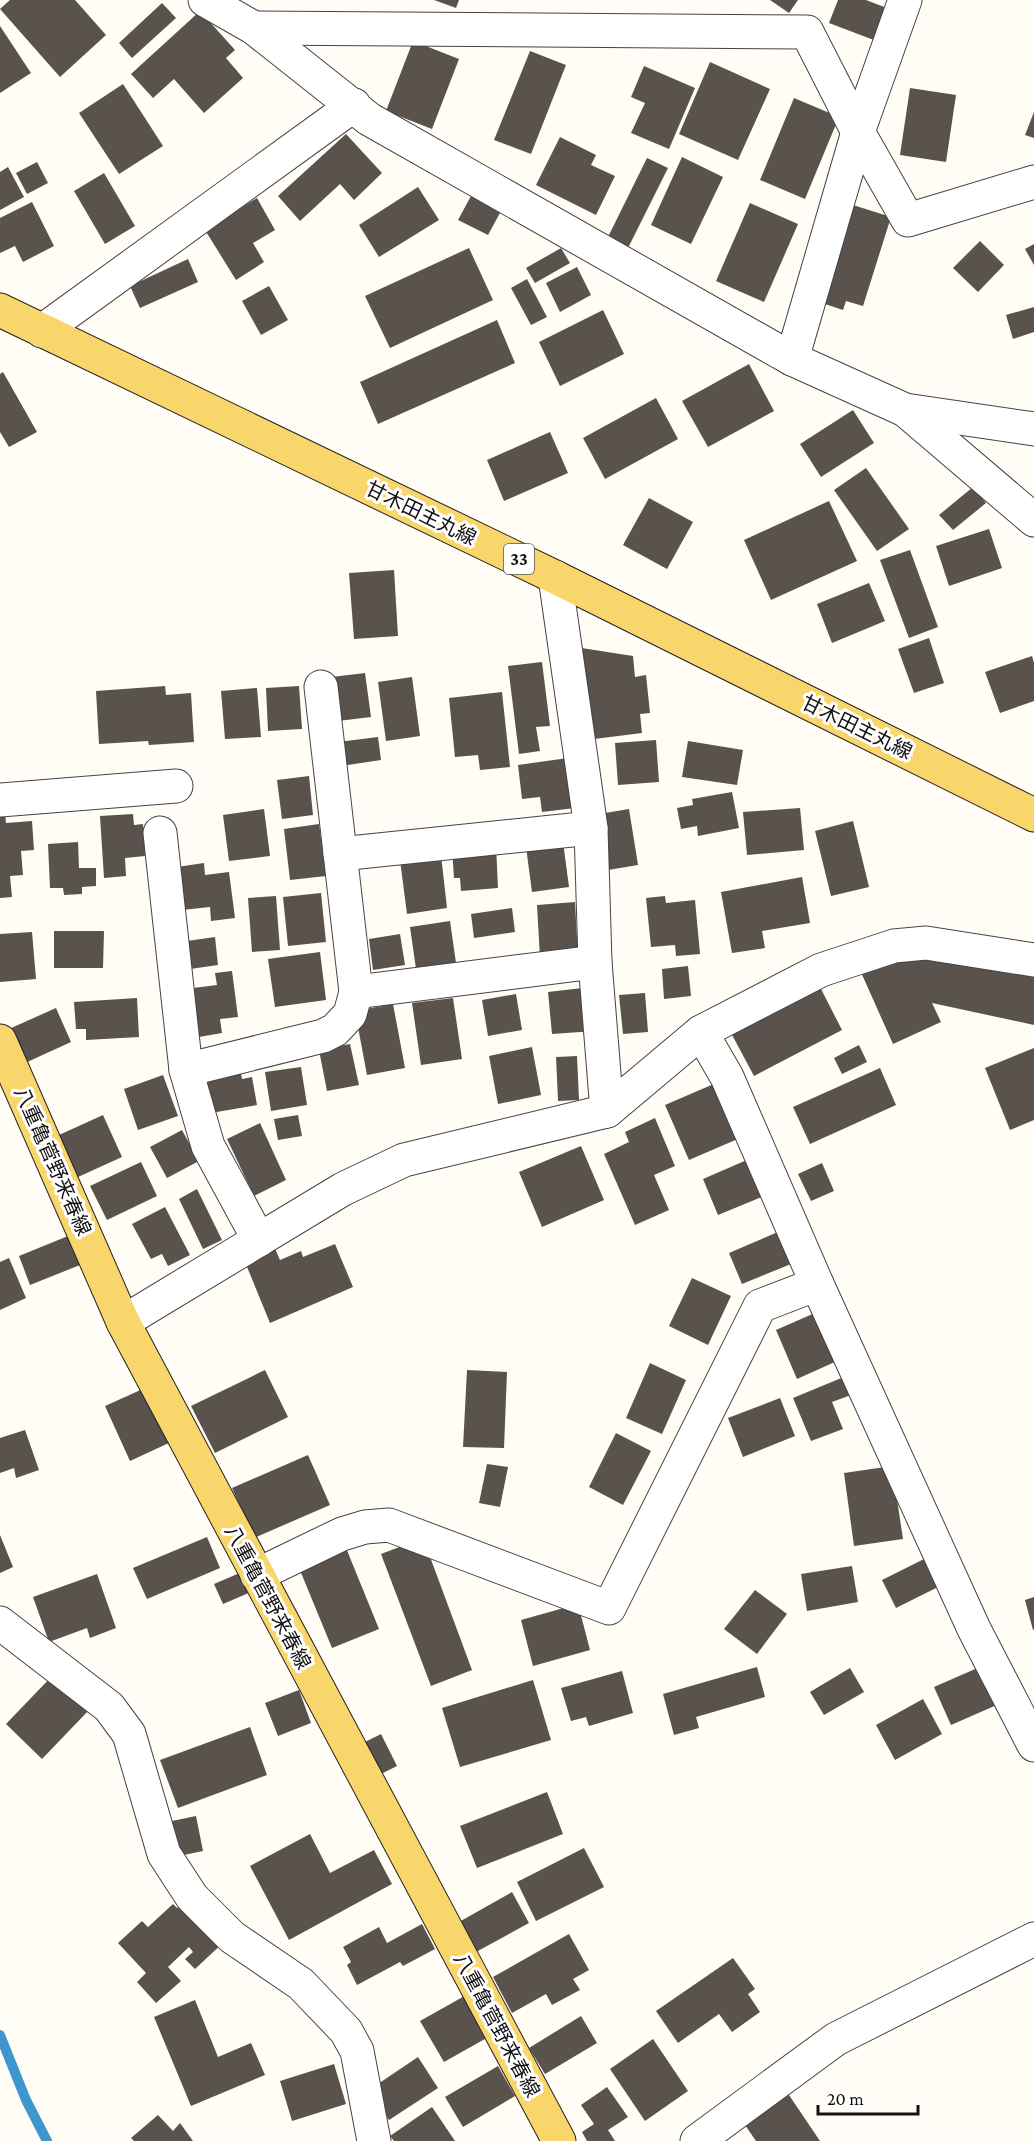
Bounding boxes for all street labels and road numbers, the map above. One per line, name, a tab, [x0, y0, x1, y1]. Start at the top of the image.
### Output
street label: 甘木田主丸線	[362, 477, 480, 549]
road number: 33	[504, 544, 534, 574]
street label: 甘木田主丸線	[798, 691, 916, 763]
street label: 八重亀菅野来春線	[10, 1083, 96, 1239]
street label: 八重亀菅野来春線	[221, 1521, 315, 1673]
street label: 八重亀菅野来春線	[450, 1949, 544, 2101]

